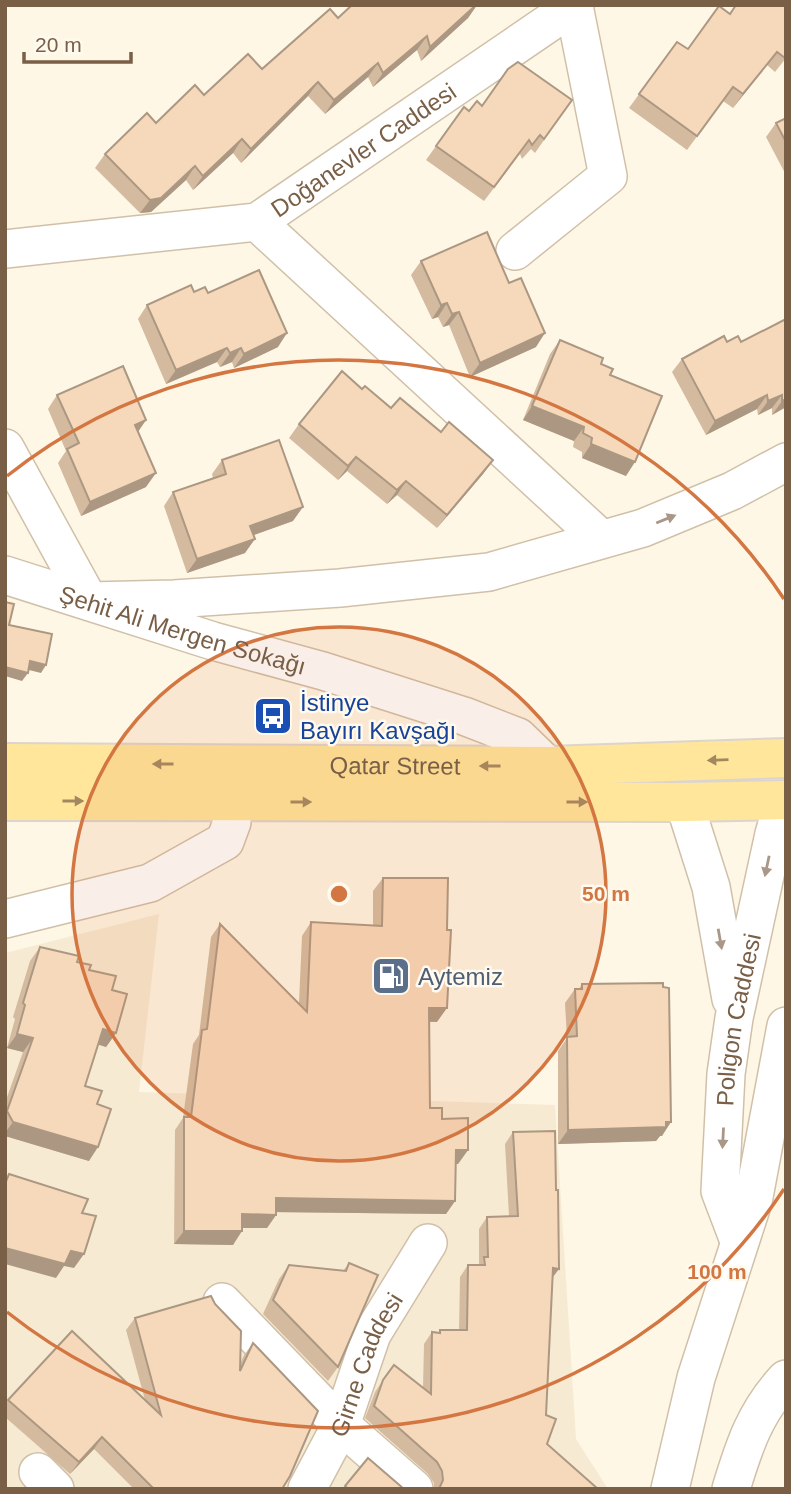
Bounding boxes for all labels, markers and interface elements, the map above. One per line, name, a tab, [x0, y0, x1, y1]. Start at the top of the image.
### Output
scale bar	[24, 21, 131, 65]
text: 20 m	[35, 33, 82, 56]
street label: Doğanevler Caddesi	[266, 77, 461, 222]
one-way arrow	[656, 513, 677, 524]
street label: Şehit Ali Mergen Sokağı	[56, 580, 309, 679]
place label: İstinye Bayırı Kavşağı	[300, 689, 456, 744]
bus stop icon: İstinye Bayırı Kavşağı	[252, 695, 294, 737]
street label: Qatar Street	[330, 751, 461, 779]
one-way arrow	[706, 755, 728, 766]
one-way arrow	[152, 758, 174, 770]
one-way arrow	[479, 760, 501, 771]
one-way arrow	[63, 795, 85, 807]
one-way arrow	[290, 796, 312, 808]
one-way arrow	[566, 796, 588, 808]
one-way arrow	[762, 855, 773, 877]
centre of rings	[327, 882, 351, 906]
text: 50 m	[582, 882, 630, 905]
one-way arrow	[715, 928, 726, 950]
street label: Poligon Caddesi	[711, 931, 766, 1107]
fuel station icon: Aytemiz	[370, 955, 412, 997]
place label: Aytemiz	[418, 963, 503, 990]
one-way arrow	[717, 1127, 728, 1149]
text: 100 m	[687, 1260, 747, 1283]
street label: Girne Caddesi	[324, 1288, 408, 1441]

